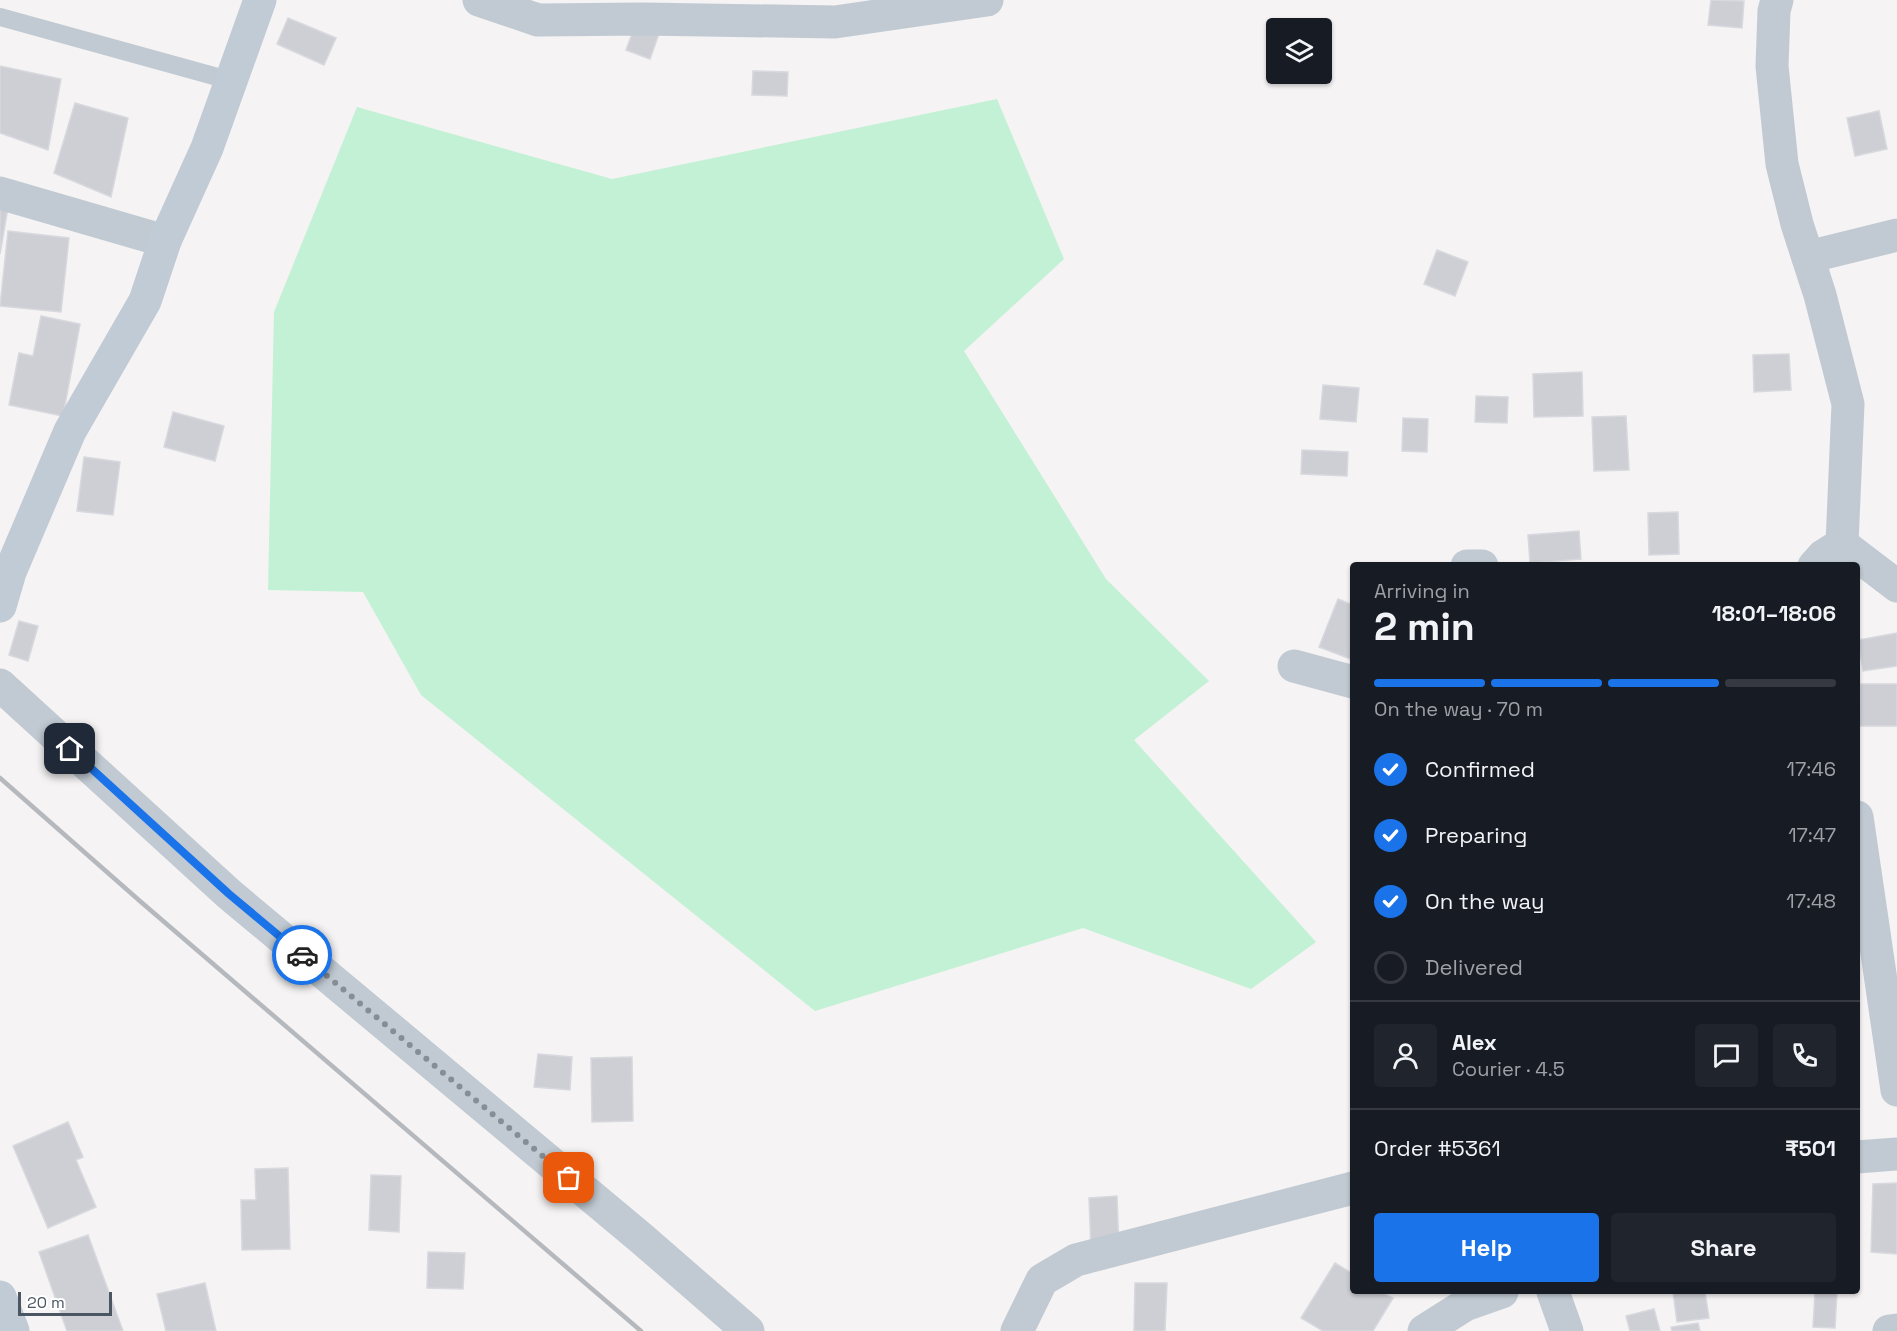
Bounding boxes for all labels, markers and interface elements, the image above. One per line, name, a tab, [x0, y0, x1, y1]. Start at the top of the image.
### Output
map controls	[1266, 18, 1332, 84]
button: layers	[1266, 18, 1332, 84]
text: Arriving in	[1374, 578, 1470, 604]
text: 18:01–18:06	[1712, 599, 1836, 627]
text: 2 min	[1374, 602, 1475, 651]
text: On the way · 70 m	[1374, 696, 1543, 722]
pin	[44, 723, 95, 774]
icon: home	[53, 732, 86, 765]
icon: check	[1374, 753, 1407, 786]
text: Confirmed	[1425, 755, 1535, 783]
text: 17:46	[1787, 756, 1836, 782]
icon: check	[1374, 819, 1407, 852]
text: Preparing	[1425, 821, 1527, 849]
text: 17:47	[1788, 822, 1836, 848]
icon: check	[1374, 885, 1407, 918]
text: On the way	[1425, 887, 1544, 915]
text: 17:48	[1786, 888, 1836, 914]
courier	[272, 925, 332, 985]
icon: car	[286, 939, 319, 972]
text: Delivered	[1425, 953, 1523, 981]
button: person	[1374, 1024, 1437, 1087]
button: chat	[1695, 1024, 1758, 1087]
button: phone	[1773, 1024, 1836, 1087]
text: Alex	[1452, 1028, 1497, 1056]
text: Courier · 4.5	[1452, 1056, 1565, 1082]
text: Order #5361	[1374, 1134, 1501, 1162]
text: ₹501	[1785, 1134, 1836, 1162]
pin	[543, 1152, 594, 1203]
icon: bag	[552, 1161, 585, 1194]
button: Help	[1374, 1213, 1599, 1282]
button: Share	[1611, 1213, 1836, 1282]
scale bar	[18, 1289, 112, 1316]
text: 20 m	[27, 1292, 65, 1313]

